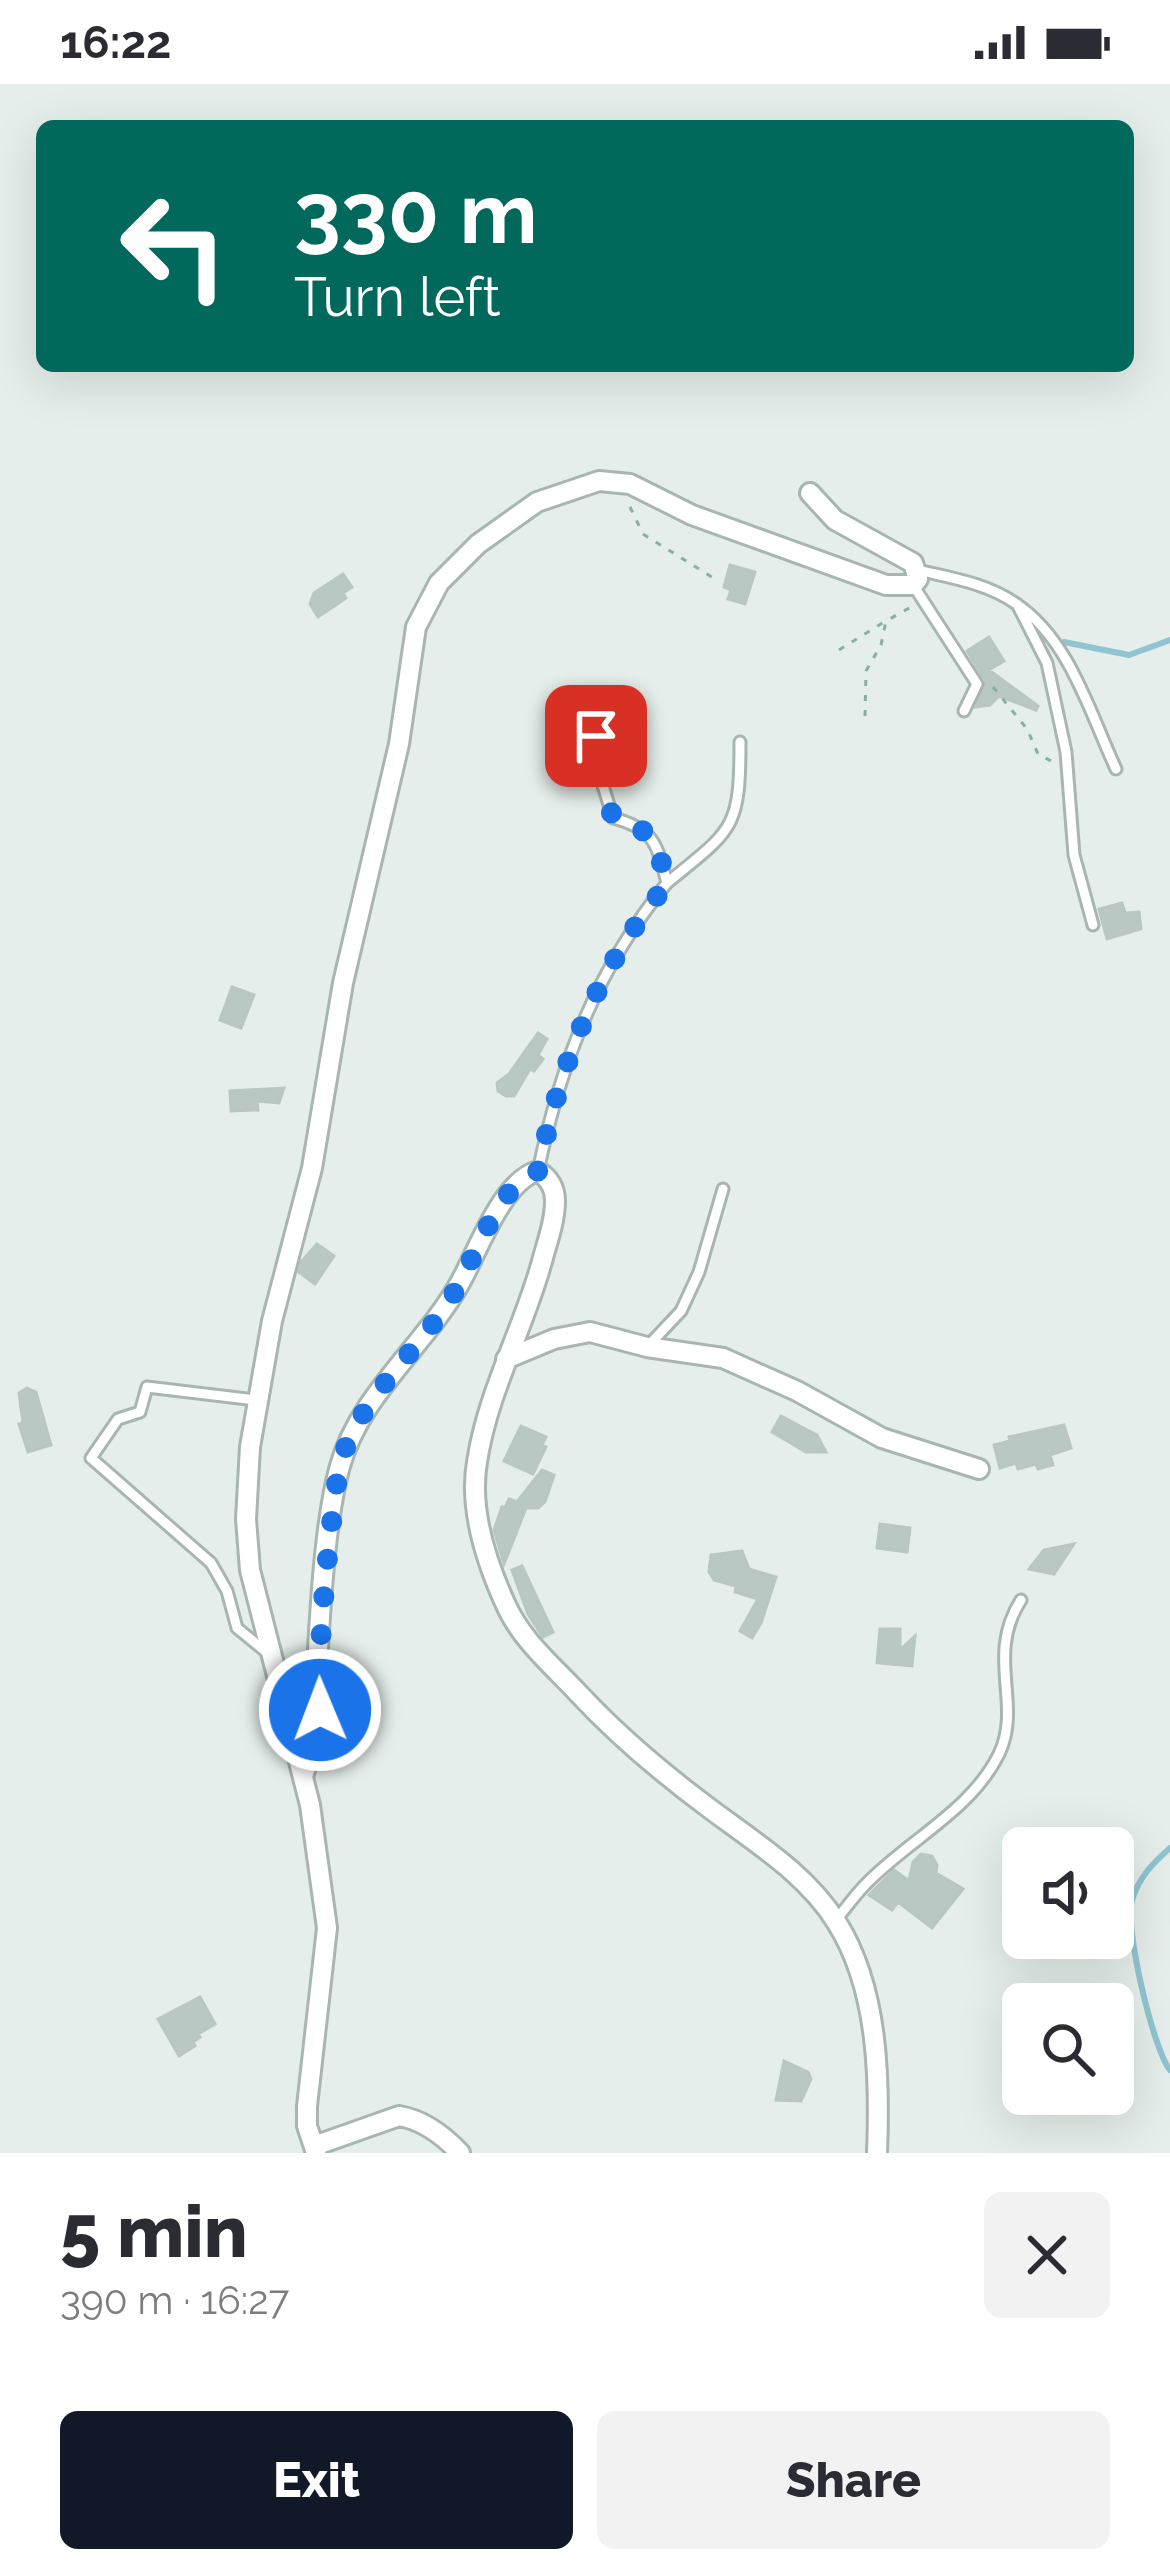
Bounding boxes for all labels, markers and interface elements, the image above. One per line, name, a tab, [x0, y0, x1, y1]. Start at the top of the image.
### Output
text: 16:22	[60, 16, 171, 69]
text: 330 m	[294, 164, 538, 263]
icon: left	[96, 168, 252, 324]
text: Turn left	[294, 265, 501, 329]
pin	[545, 685, 647, 787]
icon: arrive	[563, 703, 629, 769]
position arrow	[257, 1647, 383, 1773]
map controls	[1002, 1827, 1134, 2115]
button: sound	[1002, 1827, 1134, 1959]
button: search	[1002, 1983, 1134, 2115]
text: 5 min	[60, 2189, 248, 2274]
button: close	[984, 2192, 1110, 2318]
text: 390 m · 16:27	[60, 2277, 289, 2323]
button: Exit	[60, 2411, 573, 2549]
button: Share	[597, 2411, 1110, 2549]

